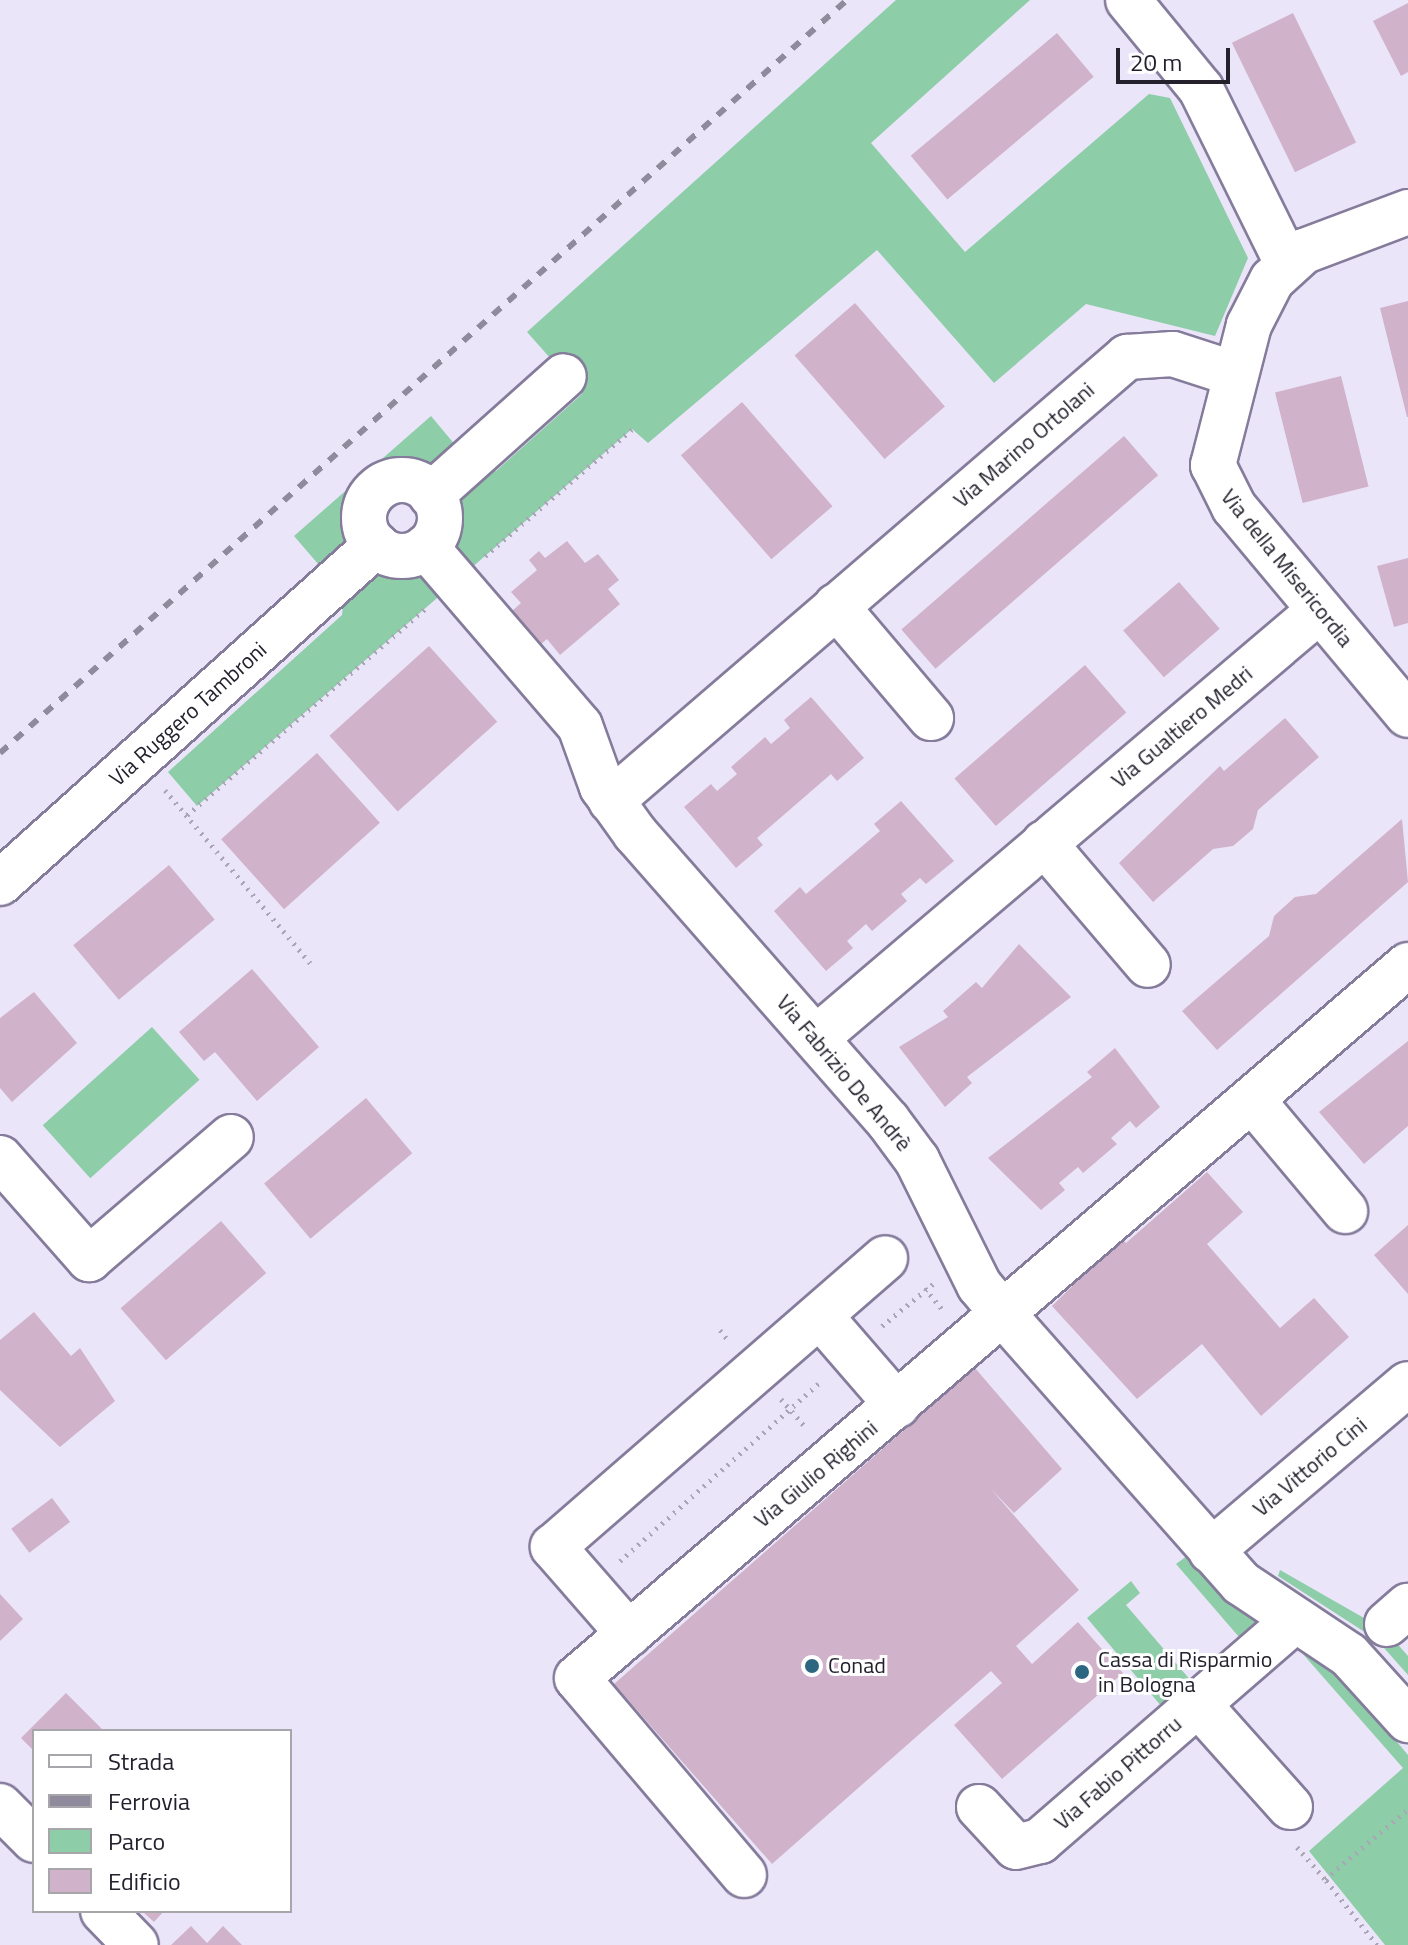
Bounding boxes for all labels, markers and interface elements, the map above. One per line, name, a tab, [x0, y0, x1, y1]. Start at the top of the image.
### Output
scale bar	[1120, 32, 1234, 82]
text: 20 m	[1130, 44, 1182, 80]
street label: Via Marino Ortolani	[948, 377, 1100, 513]
street label: Via della Misericordia	[1215, 484, 1359, 652]
street label: Via Ruggero Tambroni	[104, 636, 272, 792]
street label: Via Gualtiero Medri	[1106, 660, 1258, 794]
street label: Via Fabrizio De Andrè	[771, 990, 917, 1156]
street label: Via Vittorio Cini	[1248, 1412, 1372, 1522]
street label: Via Giulio Righini	[749, 1415, 883, 1533]
place label: Cassa di Risparmio in Bologna	[1098, 1646, 1272, 1698]
place label: Conad	[828, 1653, 886, 1679]
marker: Conad	[803, 1657, 821, 1675]
marker: Cassa di Risparmio in Bologna	[1073, 1663, 1091, 1681]
street label: Via Fabio Pittorru	[1049, 1711, 1187, 1835]
legend	[32, 1729, 292, 1913]
text: Strada	[108, 1743, 174, 1779]
text: Ferrovia	[108, 1783, 190, 1819]
text: Parco	[108, 1823, 165, 1859]
text: Edificio	[108, 1863, 181, 1899]

